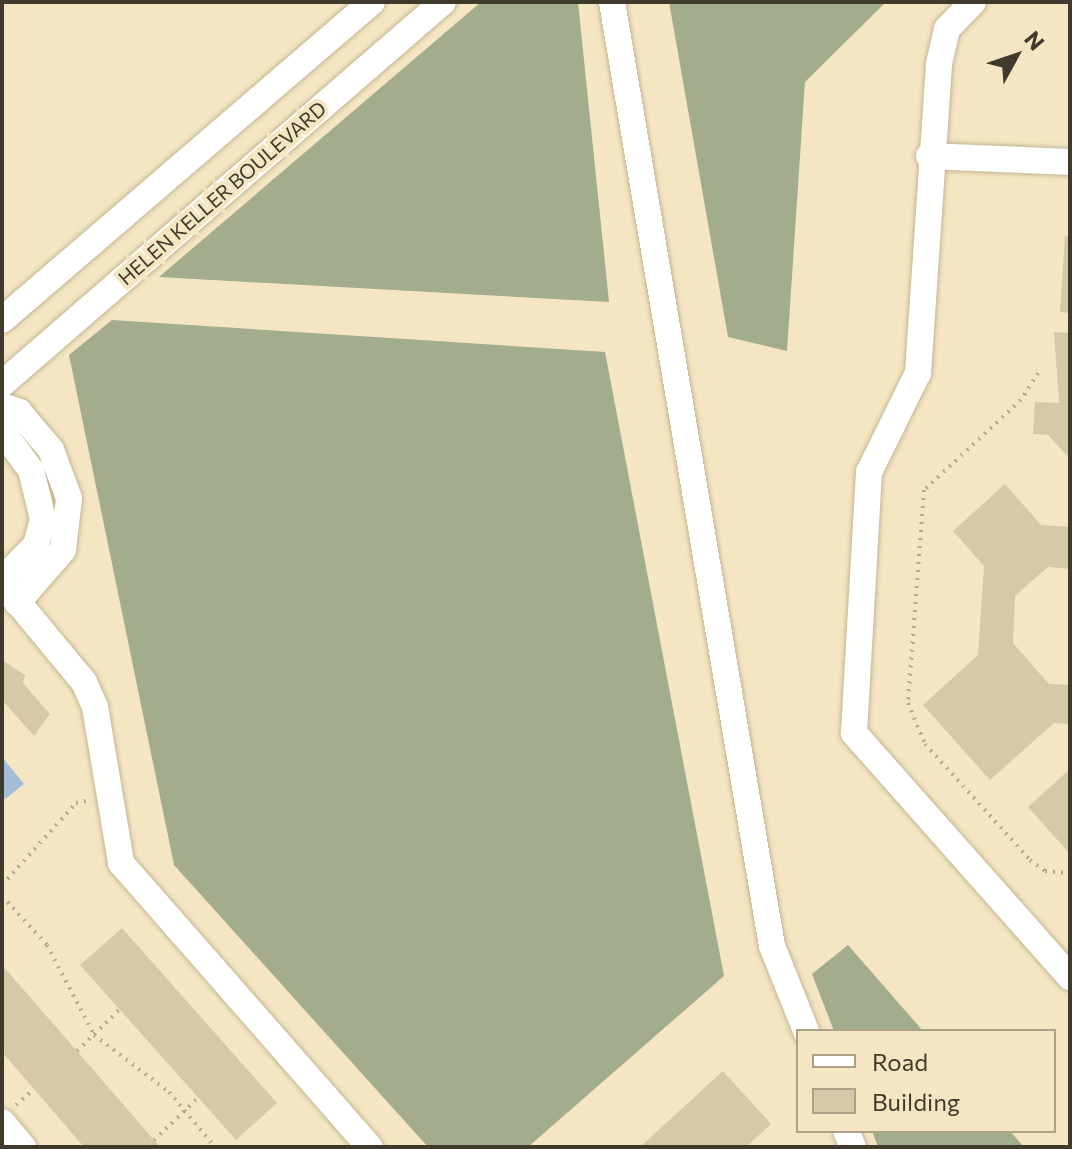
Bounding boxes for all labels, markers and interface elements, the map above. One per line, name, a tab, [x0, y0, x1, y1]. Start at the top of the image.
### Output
north arrow	[976, 16, 1056, 96]
text: N	[1019, 25, 1050, 55]
street label: HELEN KELLER BOULEVARD	[113, 96, 331, 290]
legend	[796, 1029, 1056, 1133]
text: Road	[872, 1047, 928, 1076]
text: Building	[872, 1087, 960, 1116]

